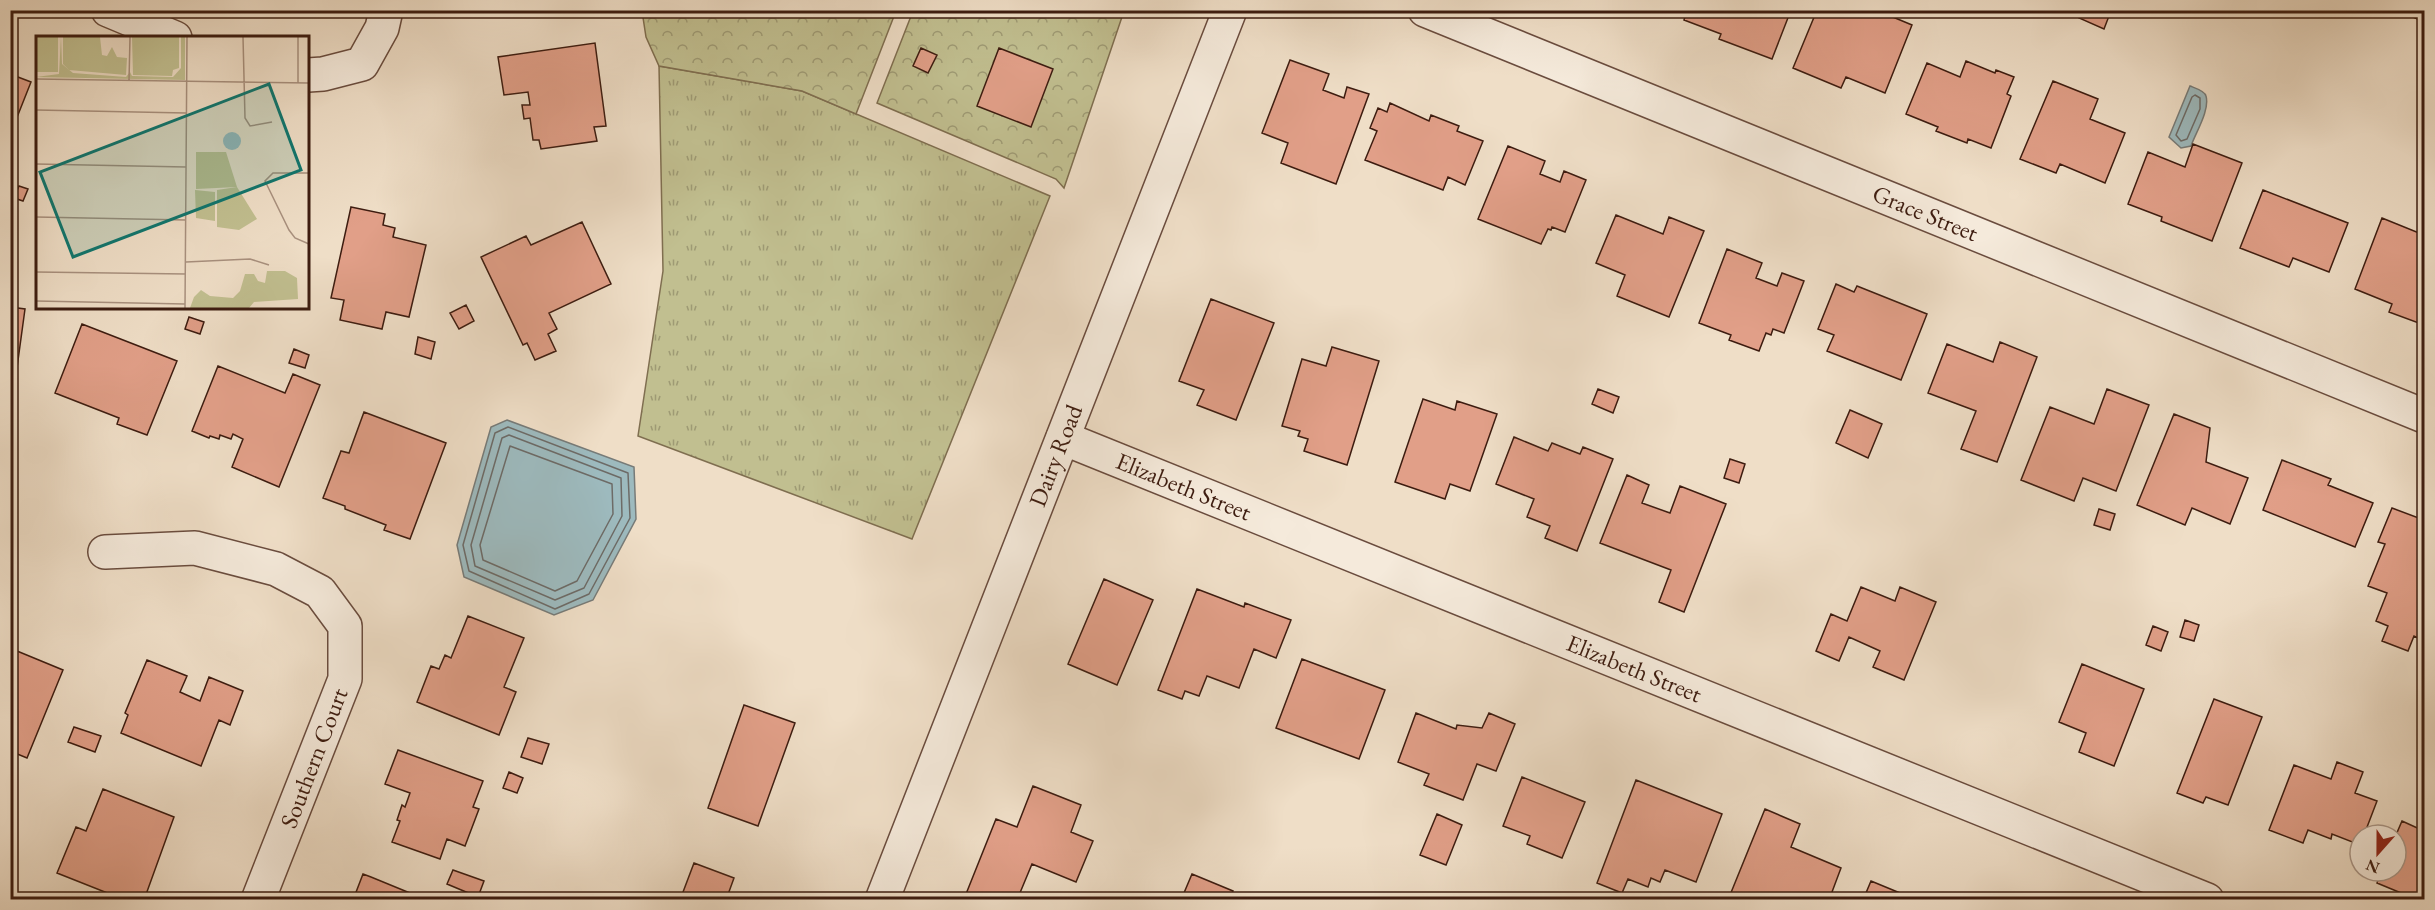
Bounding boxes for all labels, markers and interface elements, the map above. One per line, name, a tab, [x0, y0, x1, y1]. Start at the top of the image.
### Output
inset map	[36, 36, 309, 309]
street label: Grace Street	[1868, 178, 1983, 248]
street label: Dairy Road	[1021, 399, 1090, 511]
street label: Elizabeth Street	[1112, 445, 1256, 528]
street label: Elizabeth Street	[1562, 627, 1707, 710]
street label: Southern Court	[273, 683, 355, 832]
north arrow	[2348, 823, 2408, 883]
text: N	[2363, 854, 2383, 879]

